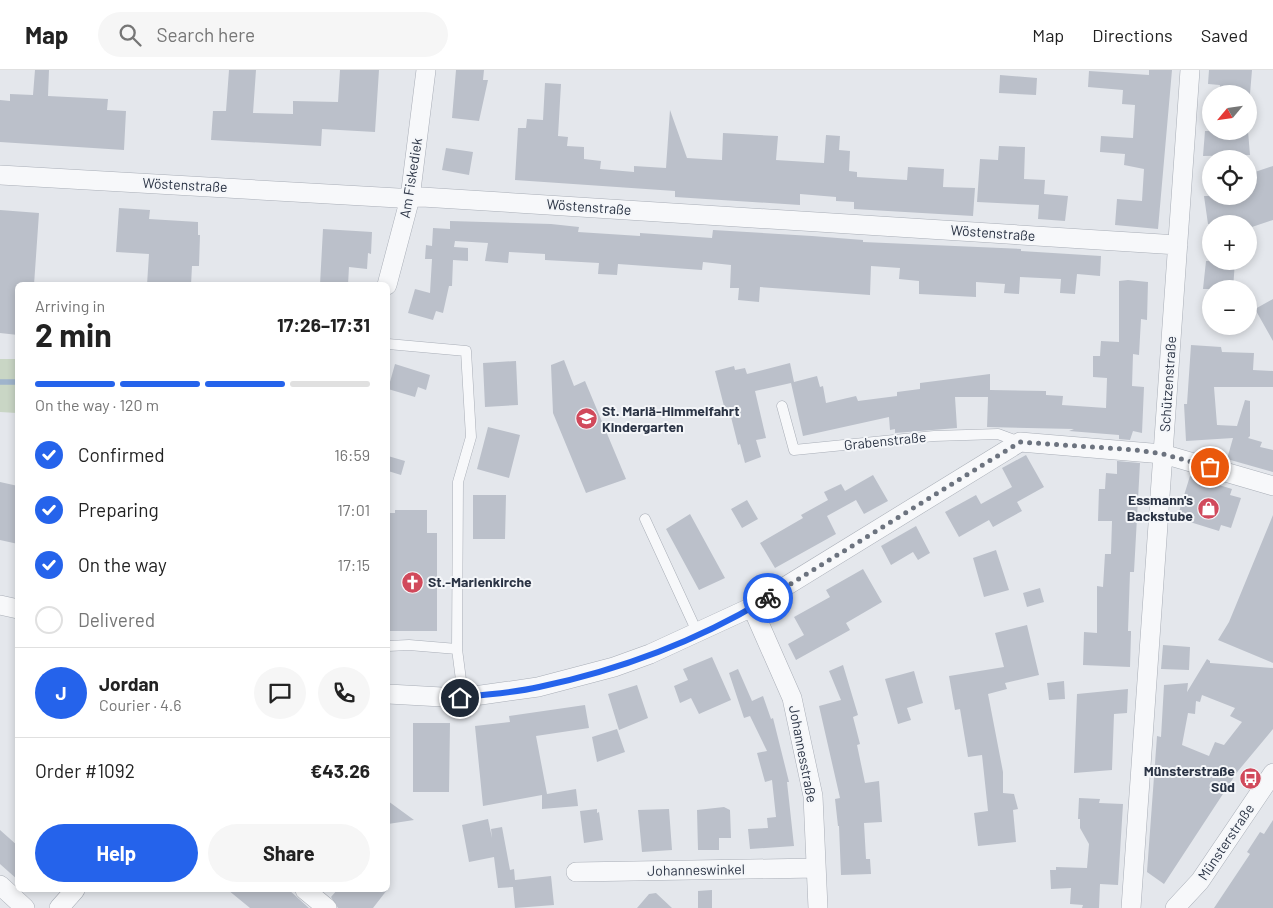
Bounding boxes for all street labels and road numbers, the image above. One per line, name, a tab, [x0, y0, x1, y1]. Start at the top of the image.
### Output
street label: Am Fiskediek	[396, 137, 425, 219]
street label: Wöstenstraße	[142, 174, 228, 195]
street label: Wöstenstraße	[546, 195, 632, 218]
street label: Wöstenstraße	[950, 221, 1036, 244]
street label: Schützenstraße	[1156, 335, 1179, 433]
street label: Grabenstraße	[843, 428, 927, 453]
street label: Johannesstraße	[786, 704, 821, 804]
street label: Münsterstraße	[1194, 800, 1257, 883]
street label: Johanneswinkel	[647, 860, 745, 879]

